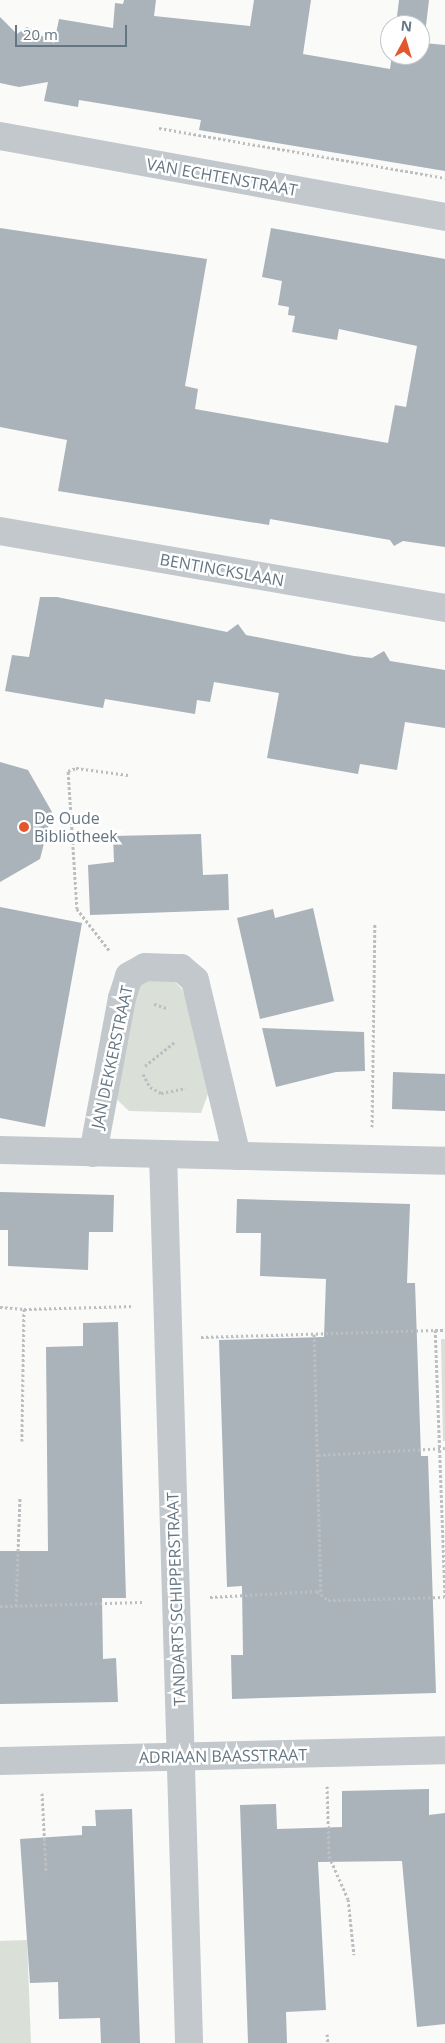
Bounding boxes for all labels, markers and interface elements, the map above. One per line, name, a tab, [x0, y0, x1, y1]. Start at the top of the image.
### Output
scale bar	[18, 15, 130, 47]
north arrow	[380, 15, 430, 65]
text: N	[400, 16, 413, 36]
text: 20 m	[23, 24, 58, 44]
street label: VAN ECHTENSTRAAT	[145, 154, 299, 200]
street label: BENTINCKSLAAN	[158, 550, 286, 590]
place label: De Oude Bibliotheek	[34, 808, 118, 846]
marker: De Oude Bibliotheek	[18, 821, 30, 833]
street label: JAN DEKKERSTRAAT	[87, 984, 137, 1130]
street label: TANDARTS SCHIPPERSTRAAT	[163, 1492, 189, 1706]
street label: ADRIAAN BAASSTRAAT	[139, 1745, 307, 1767]

